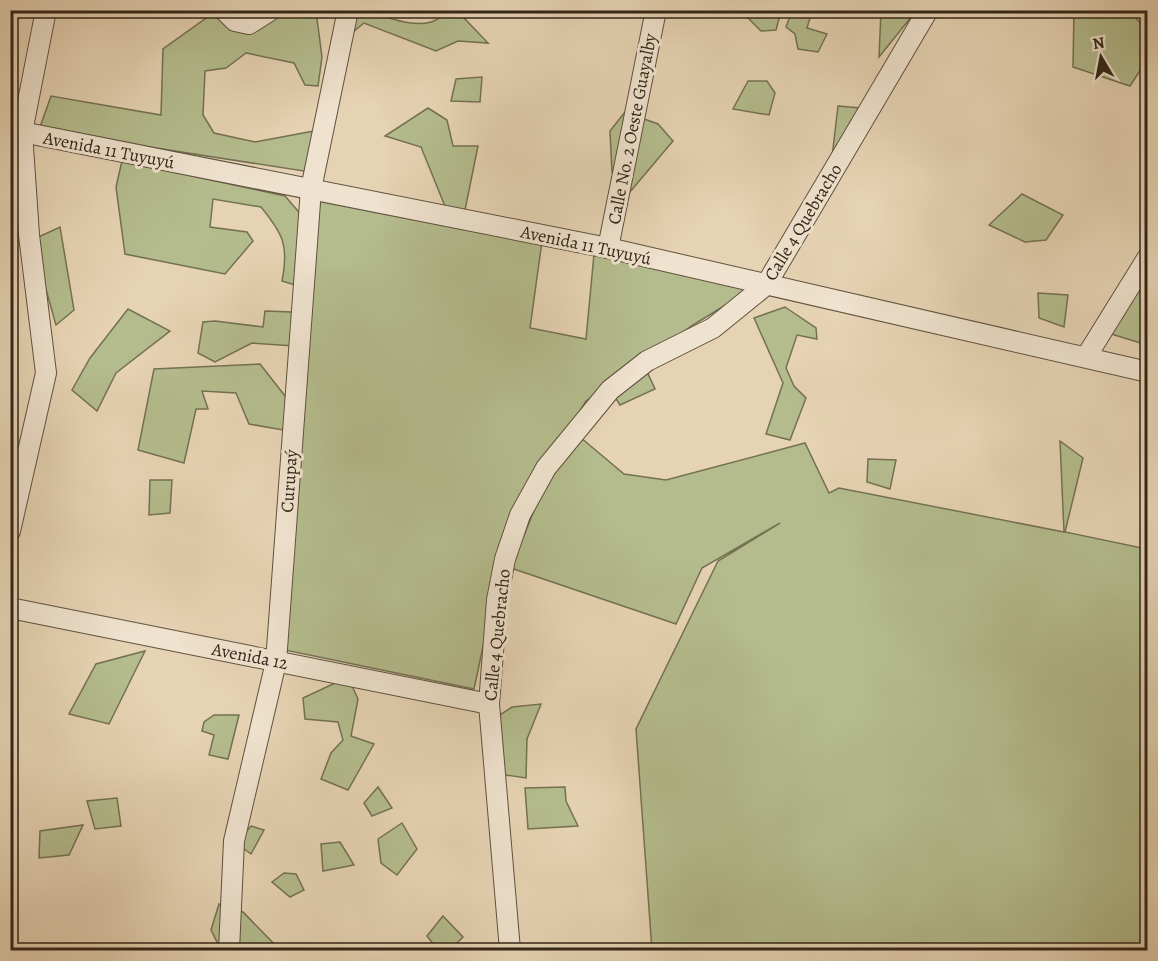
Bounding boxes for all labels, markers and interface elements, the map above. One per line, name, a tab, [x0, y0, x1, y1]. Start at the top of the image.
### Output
north arrow	[1071, 27, 1131, 87]
street label: Calle No. 2 Oeste Guayalby	[602, 31, 662, 226]
text: N	[1091, 31, 1107, 55]
street label: Avenida 11 Tuyuyú	[40, 125, 177, 175]
street label: Calle 4 Quebracho	[759, 159, 847, 285]
street label: Avenida 11 Tuyuyú	[518, 219, 654, 271]
street label: Curupa´y	[275, 448, 303, 513]
street label: Calle 4 Quebracho	[478, 568, 516, 702]
street label: Avenida 12	[209, 637, 291, 675]

